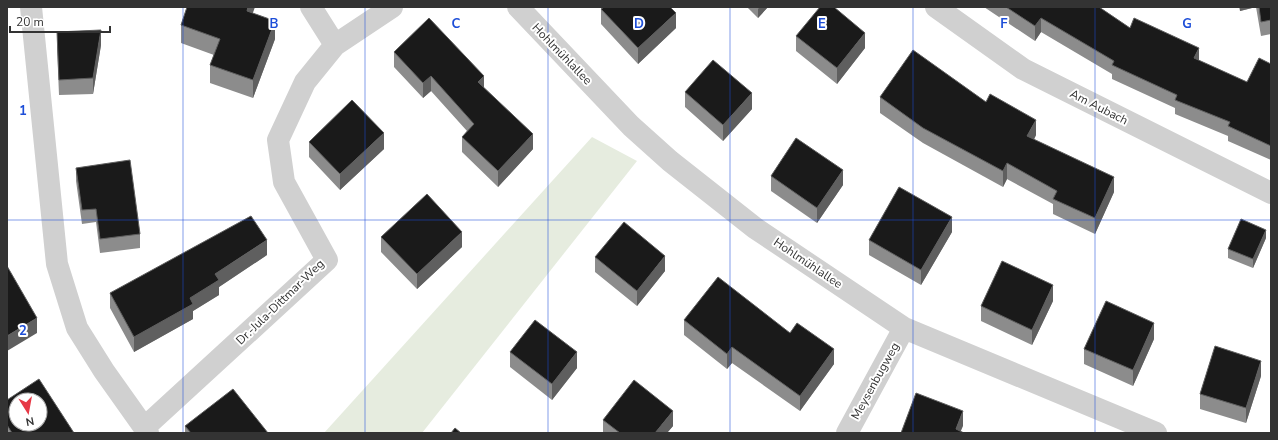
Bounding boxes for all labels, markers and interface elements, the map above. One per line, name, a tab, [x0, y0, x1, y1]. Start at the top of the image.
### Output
scale bar	[10, 8, 110, 34]
text: 20 m	[16, 14, 44, 30]
text: B	[270, 15, 279, 33]
text: C	[452, 15, 461, 33]
text: D	[634, 15, 644, 33]
text: E	[818, 15, 826, 33]
text: F	[1000, 15, 1008, 33]
text: G	[1182, 15, 1192, 33]
street label: Hohlmühlallee	[529, 20, 595, 88]
street label: Am Aubach	[1067, 86, 1131, 128]
text: 1	[19, 102, 27, 120]
street label: Hohlmühlallee	[770, 234, 846, 292]
street label: Dr.-Jula-Dittmar-Weg	[233, 256, 327, 348]
text: 2	[19, 322, 27, 340]
street label: Meysenbugweg	[847, 340, 903, 422]
north arrow	[8, 392, 48, 432]
text: N	[24, 413, 35, 429]

